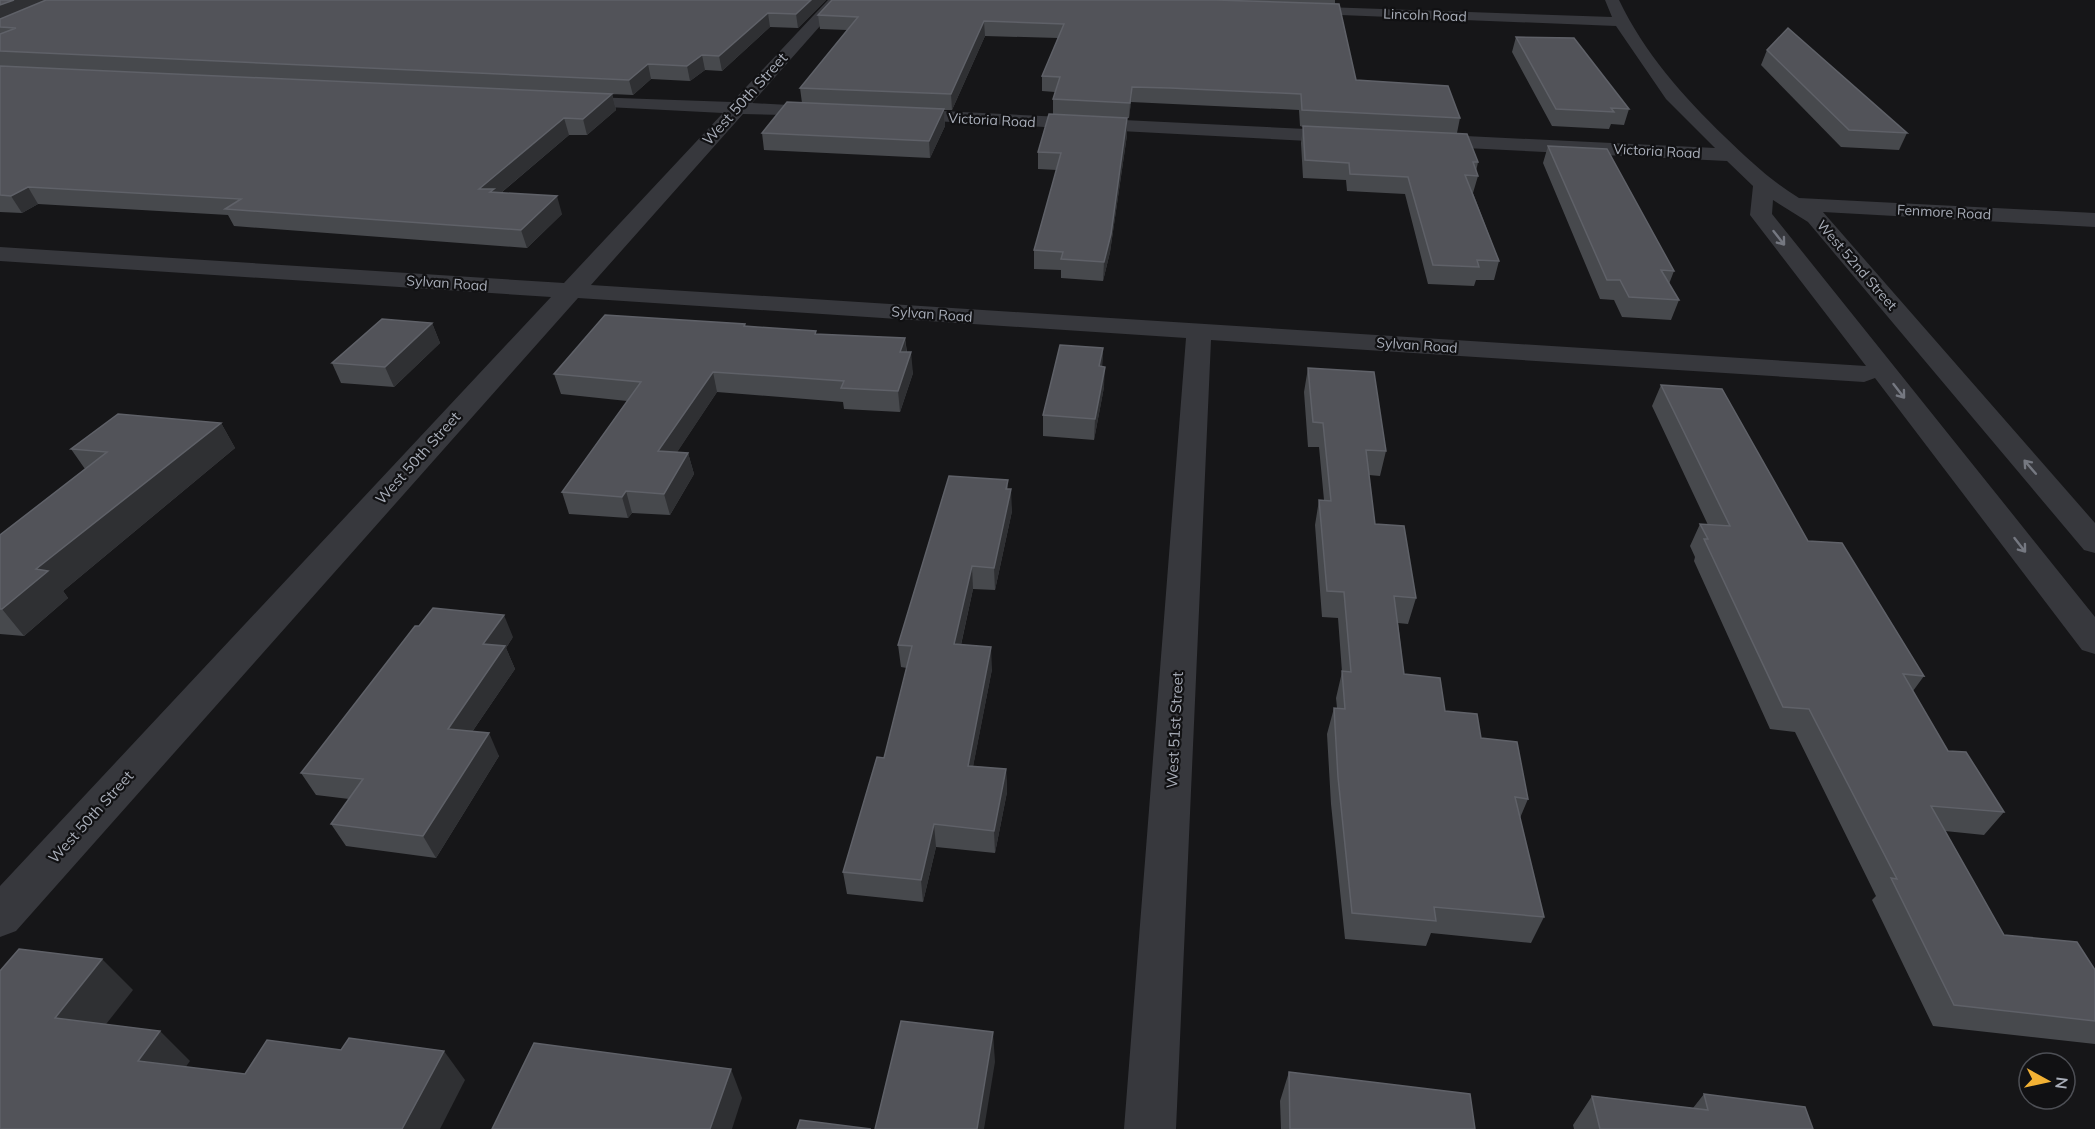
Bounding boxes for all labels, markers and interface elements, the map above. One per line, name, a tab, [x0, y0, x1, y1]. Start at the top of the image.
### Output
street label: Lincoln Road	[1383, 5, 1467, 25]
street label: West 50th Street	[698, 48, 791, 149]
street label: Victoria Road	[948, 109, 1036, 131]
street label: Victoria Road	[1613, 140, 1701, 162]
street label: Fenmore Road	[1896, 201, 1992, 223]
street label: West 52nd Street	[1813, 216, 1901, 314]
one-way arrow	[1773, 230, 1786, 246]
street label: Sylvan Road	[406, 271, 488, 295]
street label: Sylvan Road	[891, 302, 973, 326]
street label: Sylvan Road	[1376, 333, 1458, 357]
one-way arrow	[1893, 383, 1906, 399]
street label: West 50th Street	[371, 407, 464, 508]
one-way arrow	[2023, 459, 2036, 475]
one-way arrow	[2013, 537, 2026, 553]
street label: West 51st Street	[1162, 671, 1187, 789]
street label: West 50th Street	[44, 766, 137, 867]
north arrow	[2017, 1051, 2077, 1111]
text: N	[2051, 1076, 2073, 1090]

